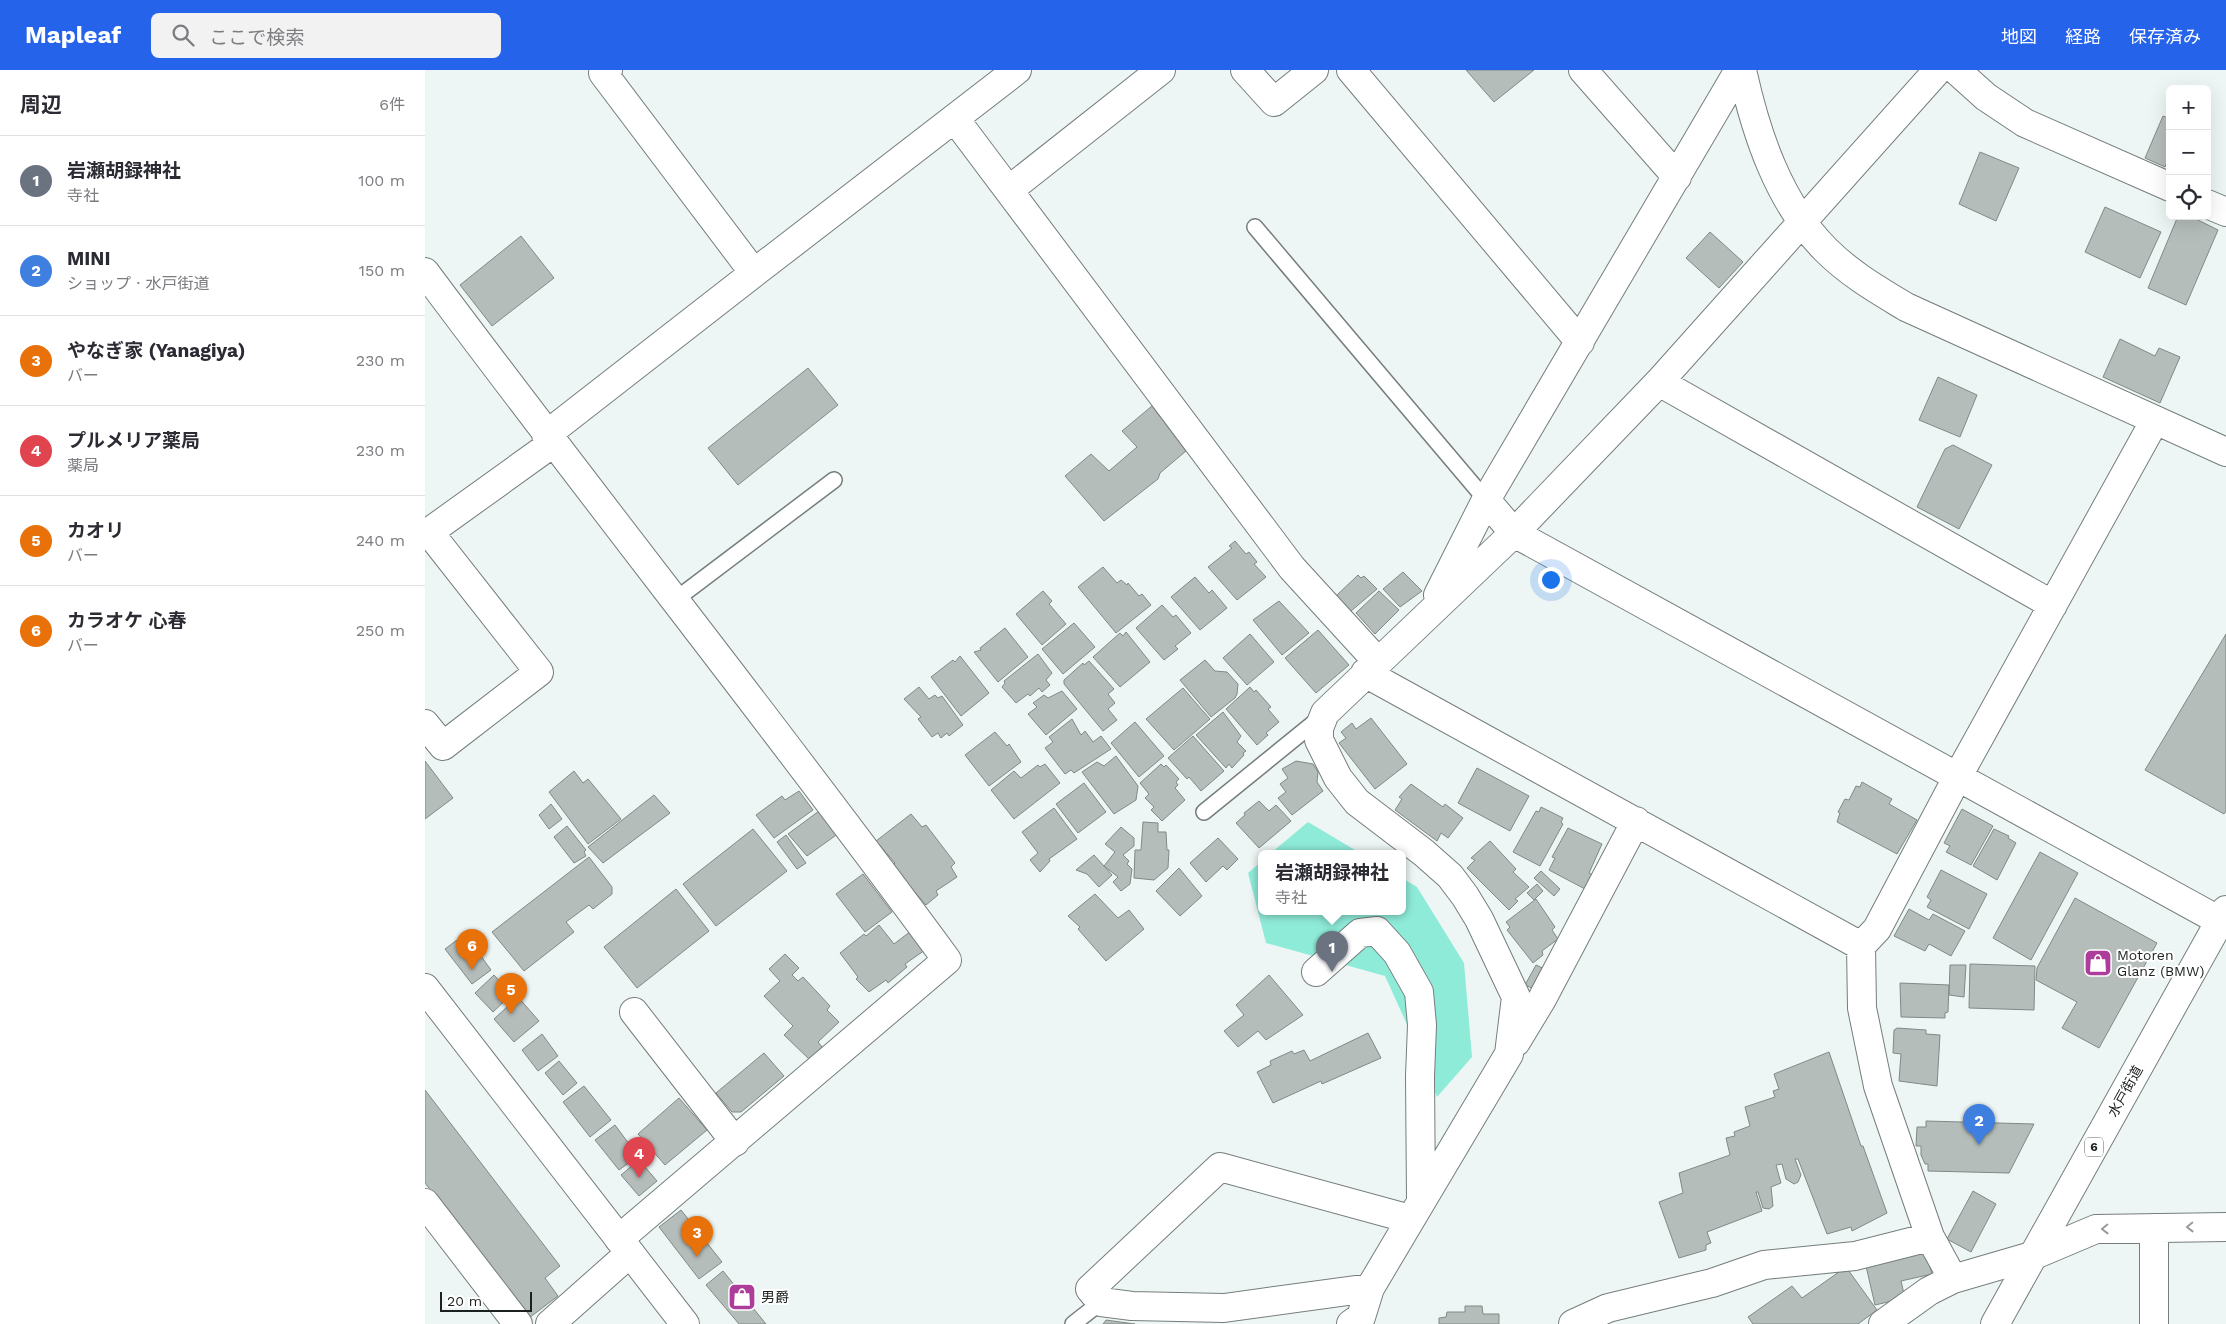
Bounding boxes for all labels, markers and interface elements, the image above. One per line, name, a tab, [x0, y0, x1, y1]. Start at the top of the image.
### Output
search box	[151, 13, 501, 58]
text: Mapleaf	[25, 21, 121, 49]
icon: search	[169, 21, 197, 49]
text: ここで検索	[209, 26, 304, 49]
text: 地図	[2001, 26, 2037, 47]
text: 経路	[2065, 26, 2101, 47]
text: 保存済み	[2129, 26, 2201, 47]
map controls	[2166, 85, 2211, 220]
button: +	[2166, 85, 2211, 130]
text: 周辺	[20, 92, 62, 117]
text: 6件	[379, 95, 405, 114]
button: −	[2166, 130, 2211, 175]
text: 岩瀬胡録神社	[67, 159, 181, 182]
text: 1	[33, 171, 39, 190]
text: 100 m	[358, 171, 405, 190]
button: locate	[2166, 175, 2211, 220]
text: 寺社	[67, 186, 99, 205]
text: MINI	[67, 247, 110, 270]
text: 2	[31, 261, 41, 280]
text: 150 m	[359, 261, 405, 280]
text: ショップ · 水戸街道	[67, 274, 210, 293]
text: やなぎ家 (Yanagiya)	[67, 339, 245, 362]
text: 3	[31, 351, 41, 370]
text: 230 m	[356, 351, 405, 370]
text: バー	[67, 366, 99, 385]
text: プルメリア薬局	[67, 429, 200, 452]
text: 4	[31, 441, 41, 460]
text: 230 m	[356, 441, 405, 460]
text: 薬局	[67, 456, 99, 475]
text: カオリ	[67, 519, 124, 542]
text: 5	[31, 531, 41, 550]
text: 240 m	[356, 531, 405, 550]
text: バー	[67, 546, 99, 565]
your location	[1538, 567, 1564, 593]
text: カラオケ 心春	[67, 609, 186, 632]
text: 6	[31, 621, 41, 640]
text: 250 m	[356, 621, 405, 640]
text: バー	[67, 636, 99, 655]
popup	[1258, 850, 1406, 915]
text: 岩瀬胡録神社	[1275, 861, 1389, 884]
text: 寺社	[1275, 888, 1307, 907]
pin: 6	[456, 929, 488, 970]
pin: 1	[1316, 931, 1348, 972]
place label: Motoren Glanz (BMW)	[2117, 947, 2205, 979]
shop icon: Motoren Glanz (BMW)	[2083, 948, 2113, 978]
pin: 5	[495, 973, 527, 1014]
street label: 水戸街道	[2104, 1063, 2146, 1119]
pin: 2	[1963, 1104, 1995, 1145]
pin: 4	[623, 1137, 655, 1178]
road number: 6	[2085, 1138, 2103, 1156]
pin: 3	[681, 1216, 713, 1257]
one-way arrow	[2186, 1222, 2194, 1232]
one-way arrow	[2101, 1224, 2108, 1234]
shop icon: 男爵	[727, 1282, 757, 1312]
scale bar	[440, 1289, 533, 1312]
place label: 男爵	[761, 1289, 789, 1305]
text: 20 m	[447, 1293, 482, 1309]

